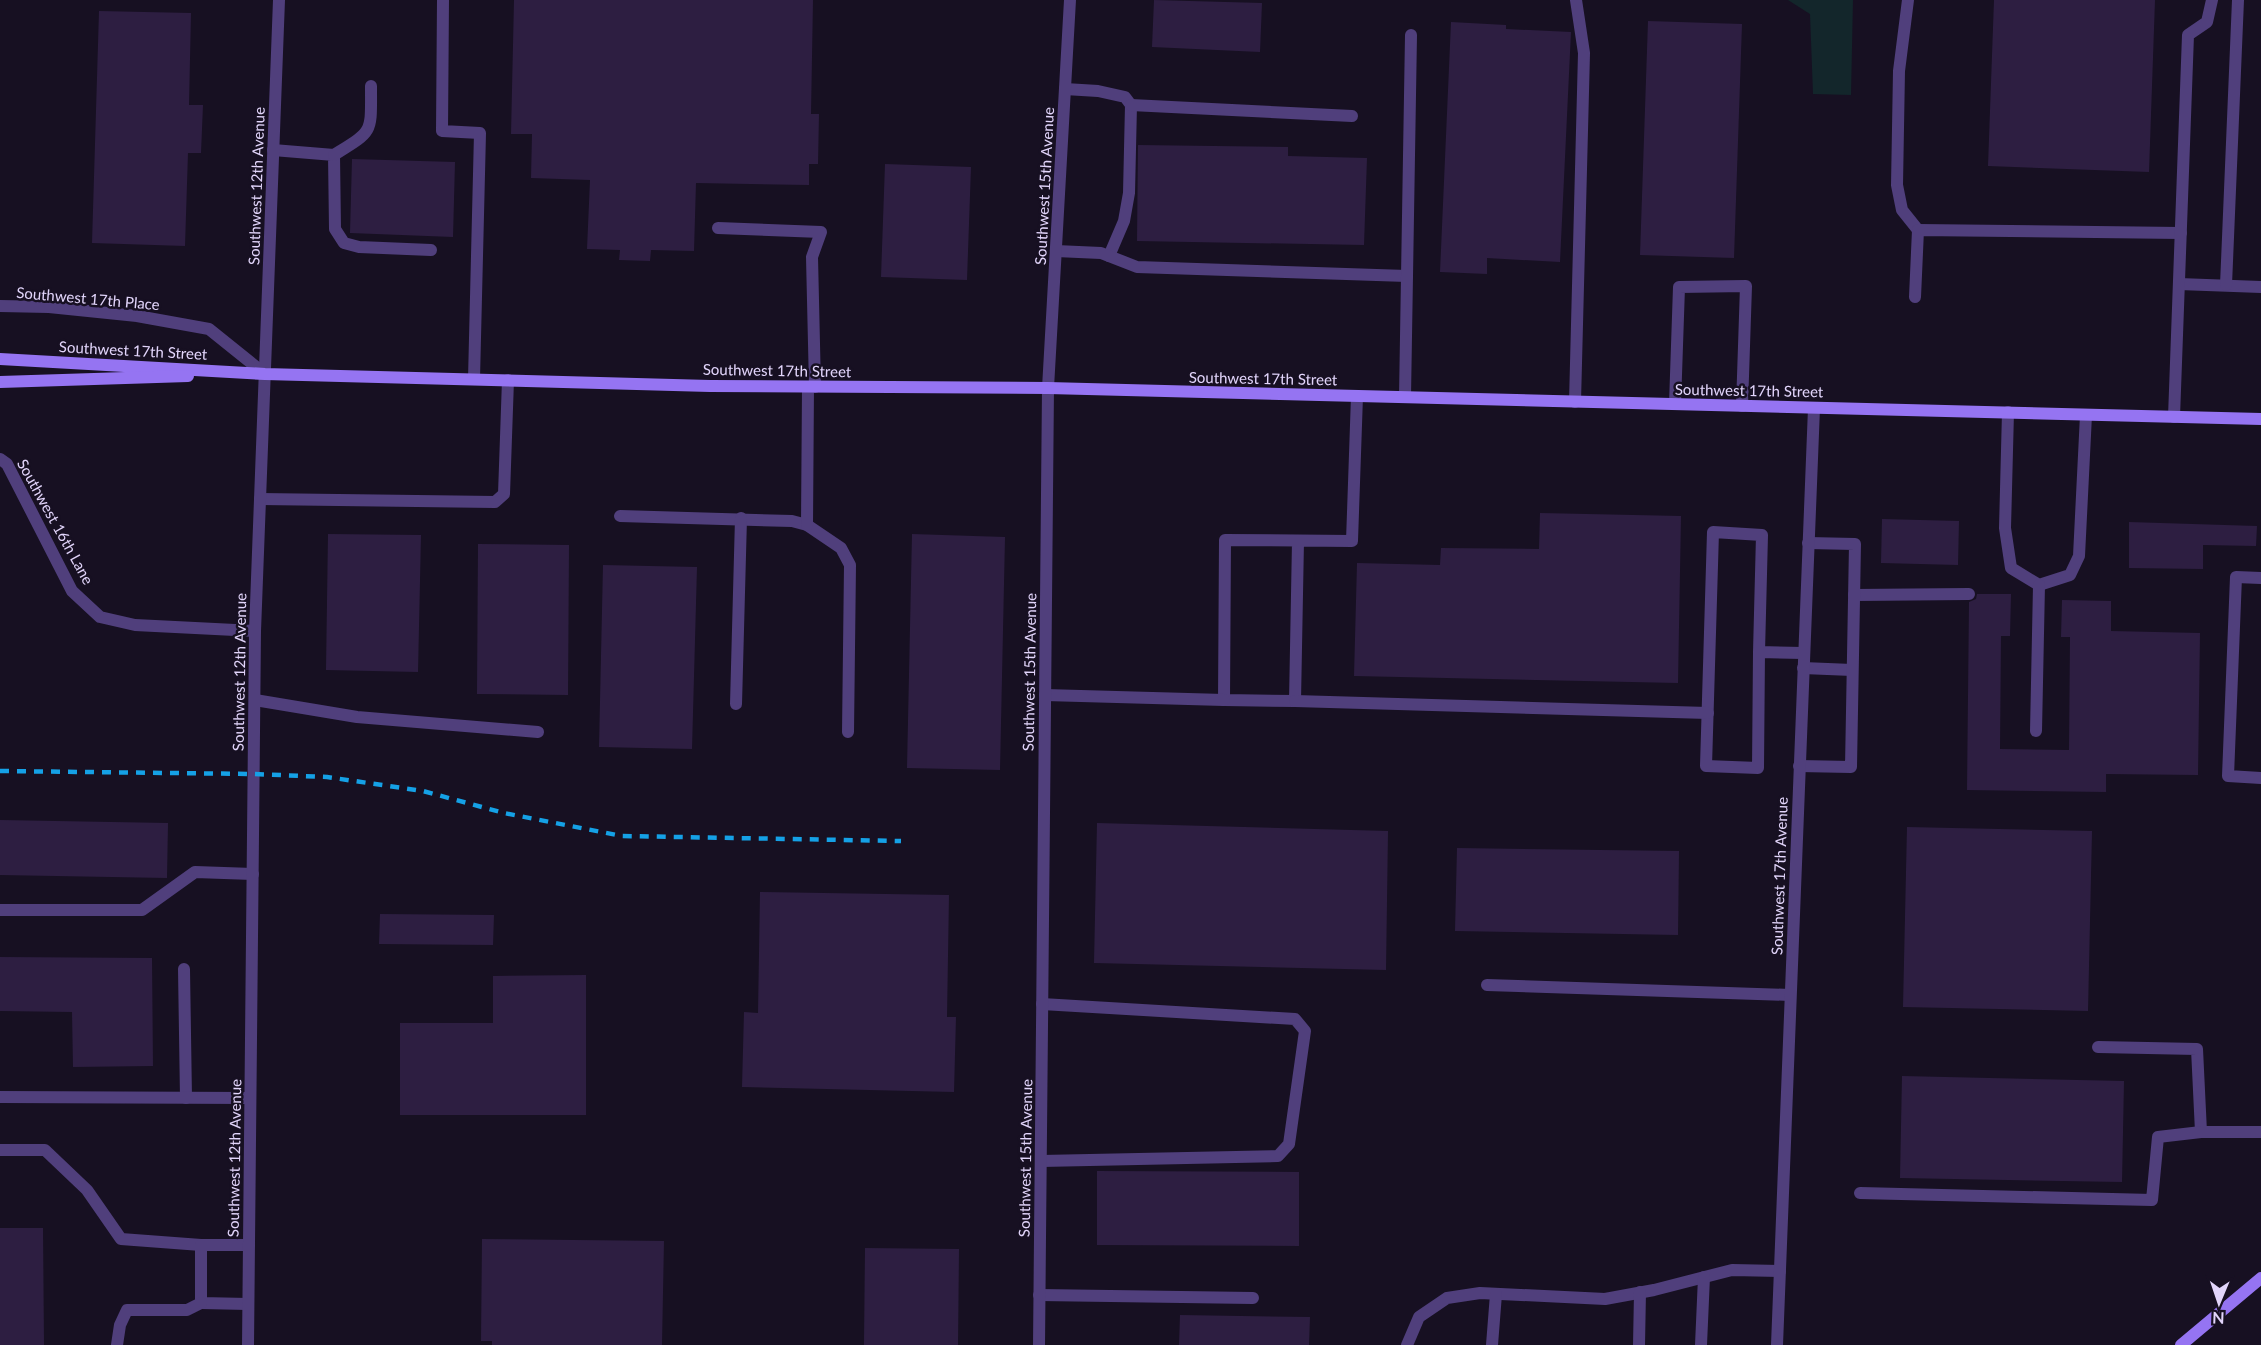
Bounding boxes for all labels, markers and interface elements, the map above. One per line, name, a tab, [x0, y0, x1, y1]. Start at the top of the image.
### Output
street label: Southwest 15th Avenue	[1031, 106, 1057, 265]
street label: Southwest 12th Avenue	[244, 107, 268, 265]
street label: Southwest 17th Place	[16, 283, 161, 313]
street label: Southwest 17th Street	[58, 337, 208, 363]
street label: Southwest 17th Street	[703, 360, 852, 380]
street label: Southwest 17th Street	[1189, 368, 1338, 388]
street label: Southwest 17th Street	[1675, 380, 1824, 400]
street label: Southwest 16th Lane	[14, 456, 98, 587]
street label: Southwest 12th Avenue	[229, 593, 249, 751]
street label: Southwest 15th Avenue	[1019, 593, 1039, 751]
street label: Southwest 17th Avenue	[1767, 797, 1791, 955]
street label: Southwest 12th Avenue	[224, 1079, 244, 1237]
street label: Southwest 15th Avenue	[1015, 1079, 1035, 1237]
north arrow	[2189, 1273, 2249, 1333]
text: N	[2212, 1309, 2225, 1328]

